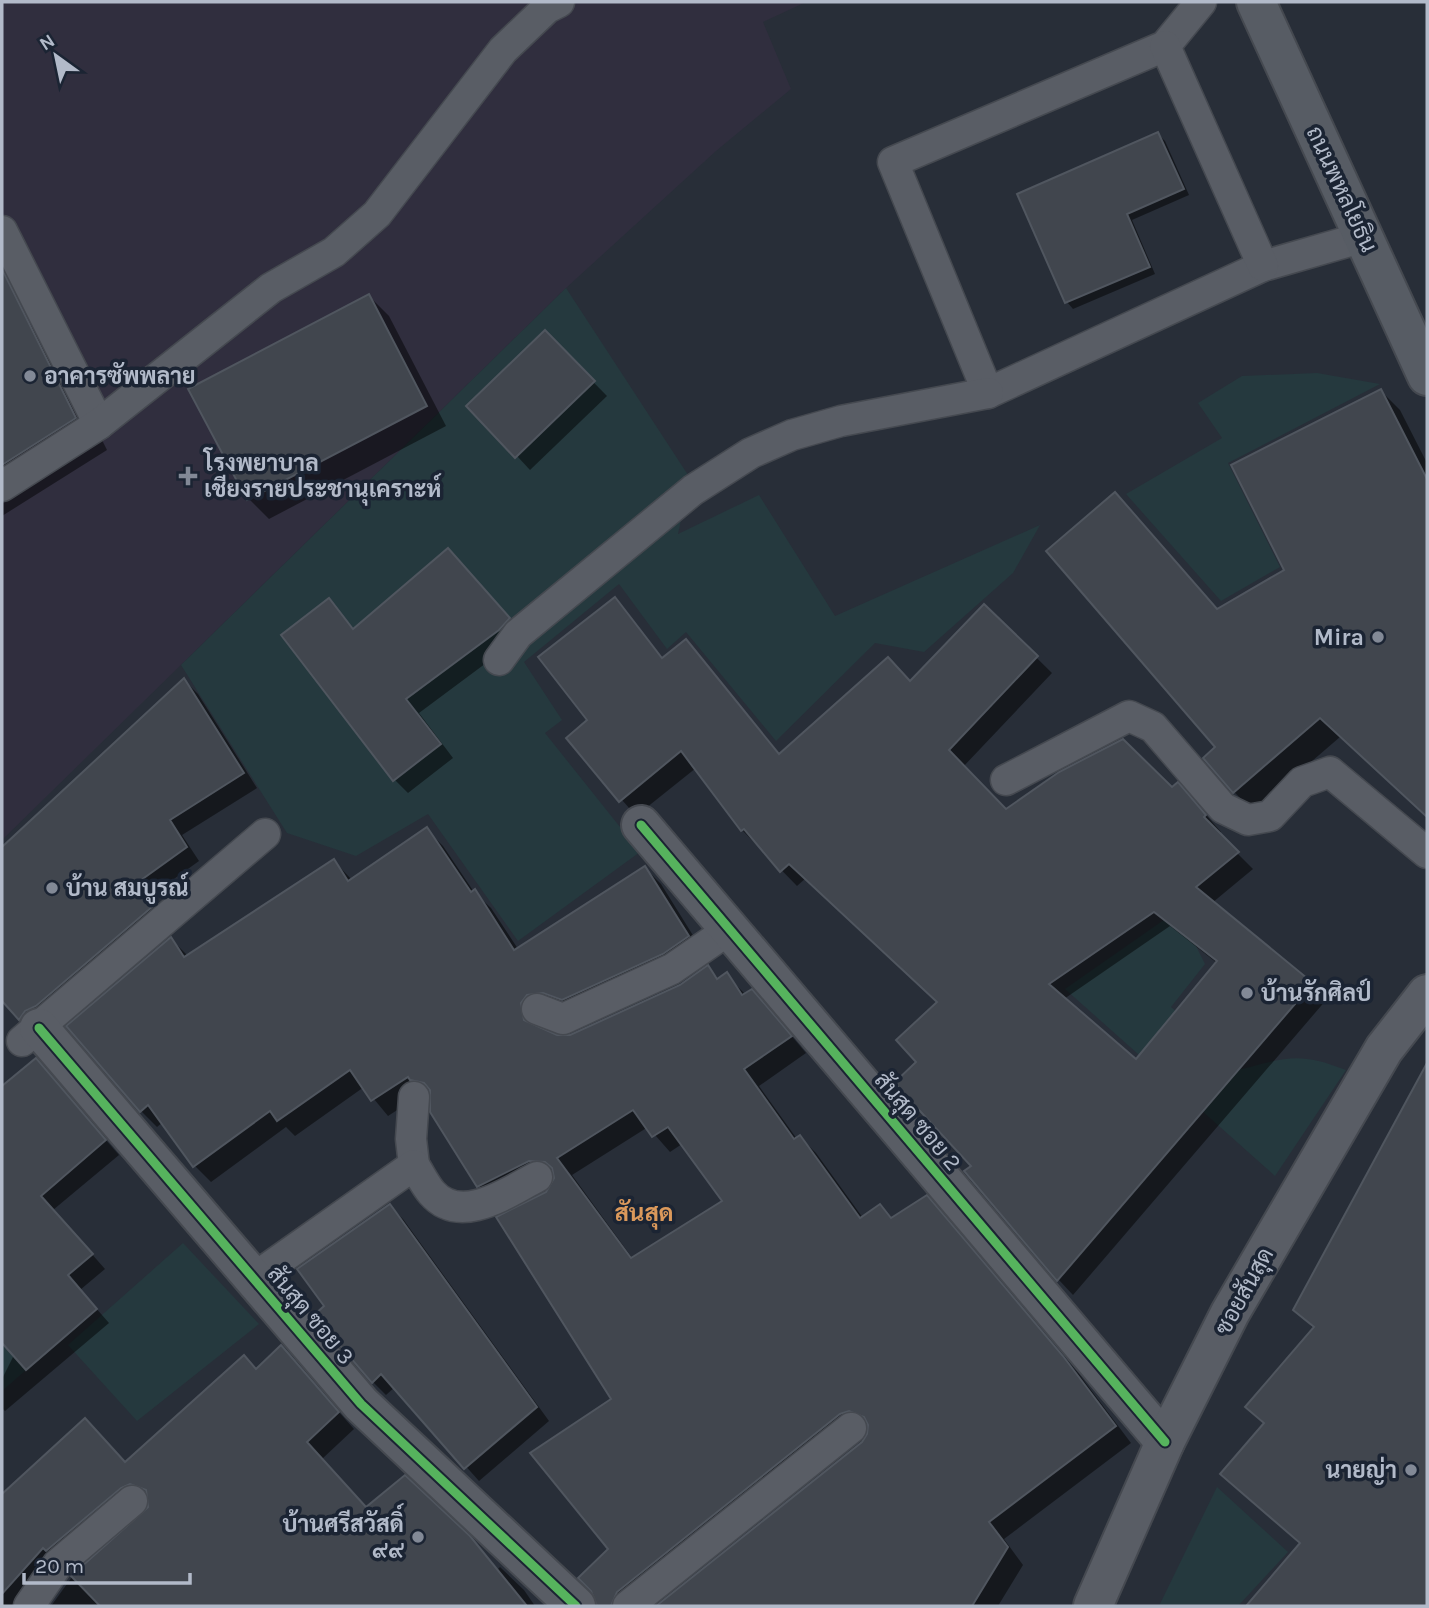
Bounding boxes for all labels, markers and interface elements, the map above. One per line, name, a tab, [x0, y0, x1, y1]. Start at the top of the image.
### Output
north arrow	[21, 21, 91, 91]
text: N	[36, 30, 59, 56]
street label: ถนนพหลโยธิน	[1301, 121, 1385, 257]
place label: อาคารซัพพลาย	[44, 361, 195, 390]
marker: อาคารซัพพลาย	[22, 368, 38, 384]
place label: โรงพยาบาล เชียงรายประชานุเคราะห์	[202, 447, 442, 506]
marker: โรงพยาบาล เชียงรายประชานุเคราะห์	[178, 466, 198, 486]
place label: Mira	[1314, 624, 1364, 651]
marker: Mira	[1370, 629, 1386, 645]
place label: บ้าน สมบูรณ์	[66, 872, 189, 904]
marker: บ้าน สมบูรณ์	[44, 880, 60, 896]
place label: บ้านรักศิลป์	[1261, 977, 1371, 1007]
marker: บ้านรักศิลป์	[1239, 985, 1255, 1001]
street label: สันสุด ซอย 2	[867, 1066, 967, 1177]
district label: สันสุด	[614, 1198, 674, 1230]
street label: ซอยสันสุด	[1209, 1242, 1281, 1341]
street label: สันสุด ซอย 3	[260, 1260, 360, 1371]
place label: นายญ่า	[1326, 1456, 1397, 1485]
marker: นายญ่า	[1403, 1462, 1419, 1478]
place label: บ้านศรีสวัสดิ์ ๙๙	[283, 1503, 404, 1564]
marker: บ้านศรีสวัสดิ์ ๙๙	[410, 1529, 426, 1545]
scale bar	[24, 1542, 191, 1586]
text: 20 m	[35, 1554, 84, 1578]

